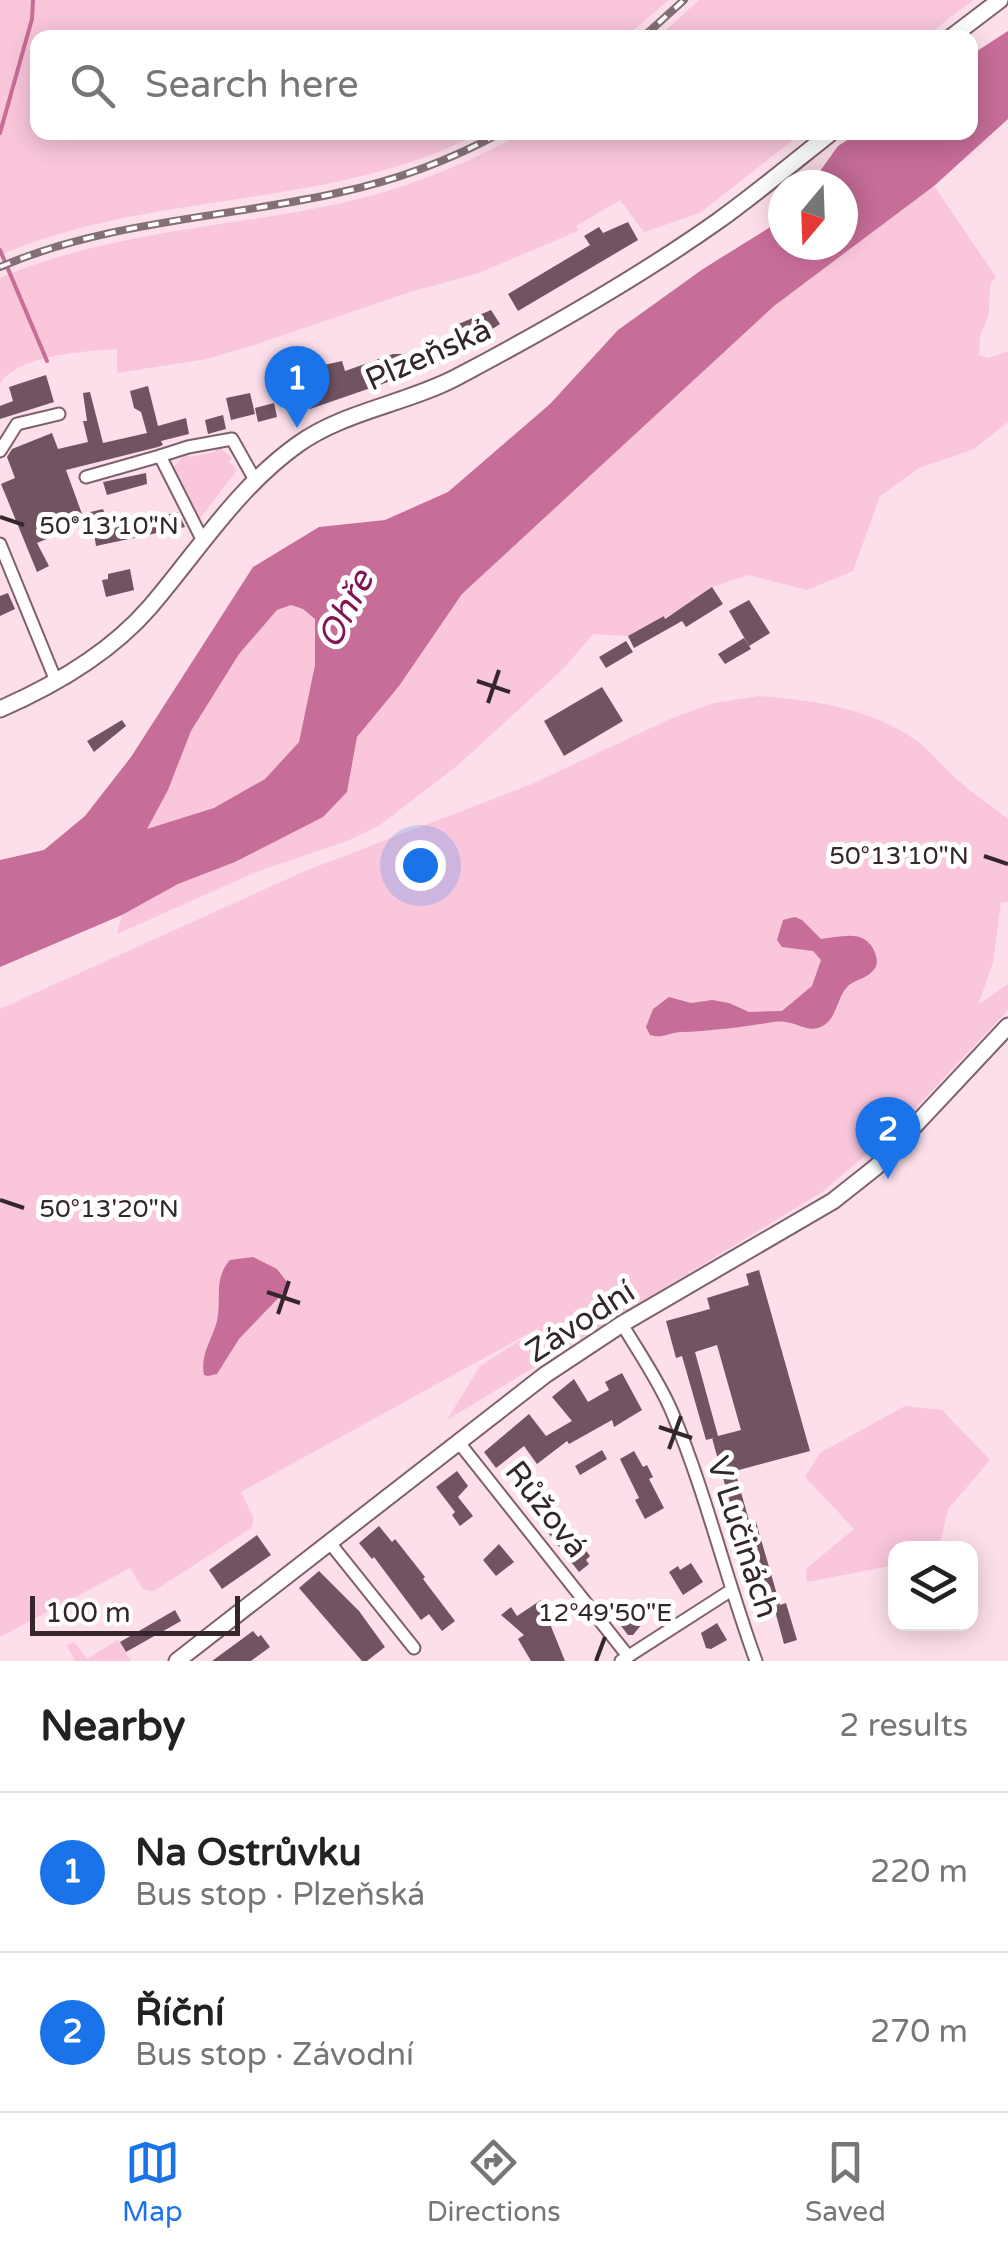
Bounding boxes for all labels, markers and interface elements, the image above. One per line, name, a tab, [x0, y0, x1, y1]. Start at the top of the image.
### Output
search box	[30, 30, 978, 140]
icon: search	[65, 58, 120, 113]
text: Search here	[145, 62, 359, 108]
north arrow	[768, 170, 858, 260]
street label: Plzeňská	[360, 310, 497, 399]
pin: 1	[264, 346, 330, 428]
text: 50°13'10"N	[39, 511, 179, 541]
water label: Ohře	[309, 561, 384, 656]
your location	[395, 840, 446, 891]
text: 50°13'10"N	[829, 841, 969, 871]
pin: 2	[856, 1096, 920, 1179]
text: 50°13'20"N	[39, 1194, 179, 1224]
street label: Závodní	[519, 1273, 642, 1371]
street label: V Lučinách	[698, 1452, 786, 1623]
street label: Růžová	[497, 1454, 596, 1566]
map controls	[888, 1541, 978, 1631]
button: layers	[888, 1541, 978, 1631]
scale bar	[30, 1591, 240, 1636]
text: 100 m	[45, 1596, 131, 1630]
text: 12°49'50"E	[538, 1598, 672, 1628]
text: Nearby	[40, 1701, 185, 1752]
text: 2 results	[839, 1707, 968, 1745]
text: Na Ostrůvku	[135, 1830, 362, 1876]
text: 1	[62, 1853, 83, 1891]
text: 220 m	[870, 1853, 968, 1891]
text: Bus stop · Plzeňská	[135, 1876, 425, 1914]
text: Říční	[135, 1990, 224, 2036]
text: 2	[62, 2013, 83, 2051]
text: 270 m	[870, 2013, 968, 2051]
text: Bus stop · Závodní	[135, 2036, 414, 2074]
tab: Map	[122, 2135, 183, 2229]
tab: Directions	[427, 2135, 561, 2229]
tab: Saved	[805, 2135, 886, 2229]

